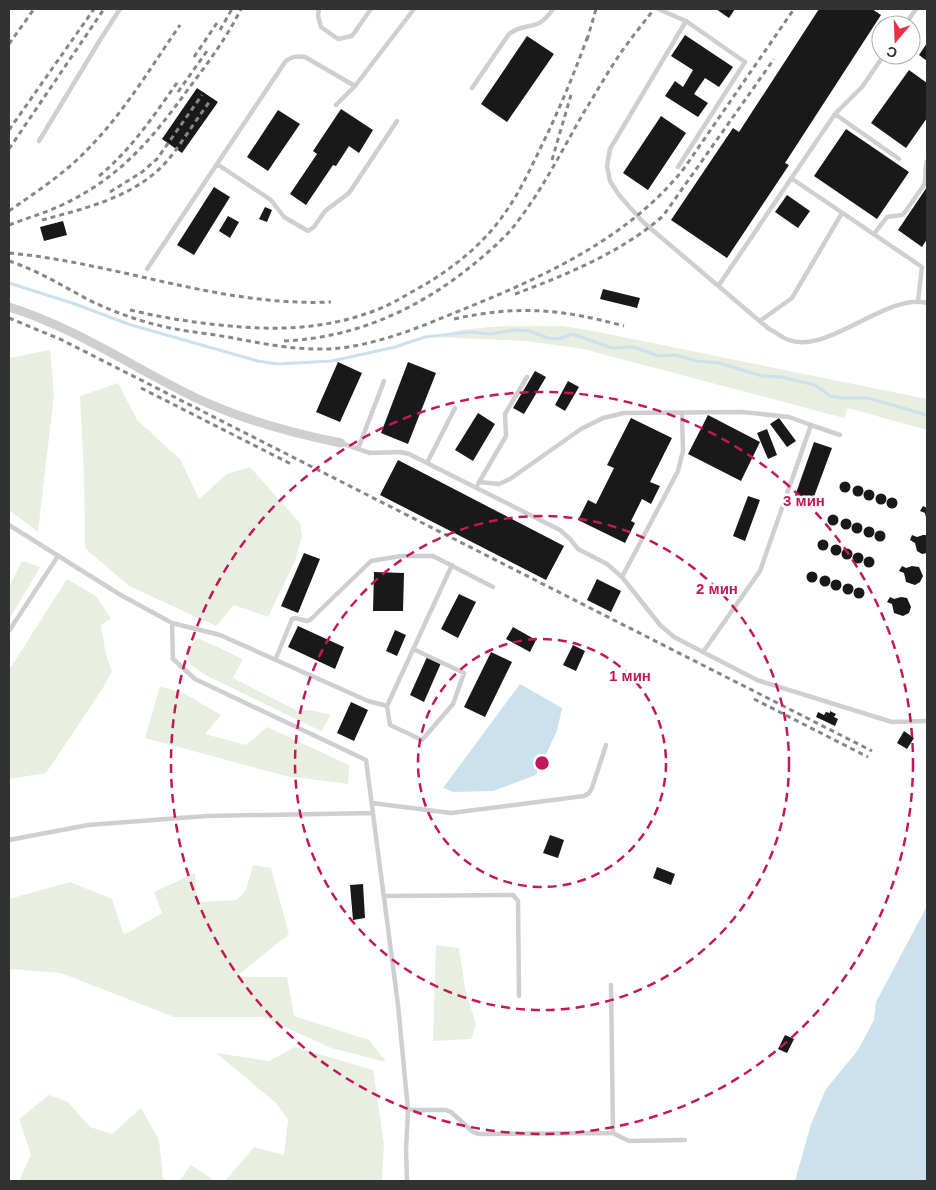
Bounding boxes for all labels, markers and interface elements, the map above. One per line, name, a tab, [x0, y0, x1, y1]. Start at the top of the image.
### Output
north arrow	[871, 15, 921, 65]
text: С	[884, 43, 899, 62]
text: 3 мин	[783, 492, 825, 509]
text: 2 мин	[696, 580, 738, 597]
text: 1 мин	[609, 667, 651, 684]
centre of rings	[533, 754, 551, 772]

